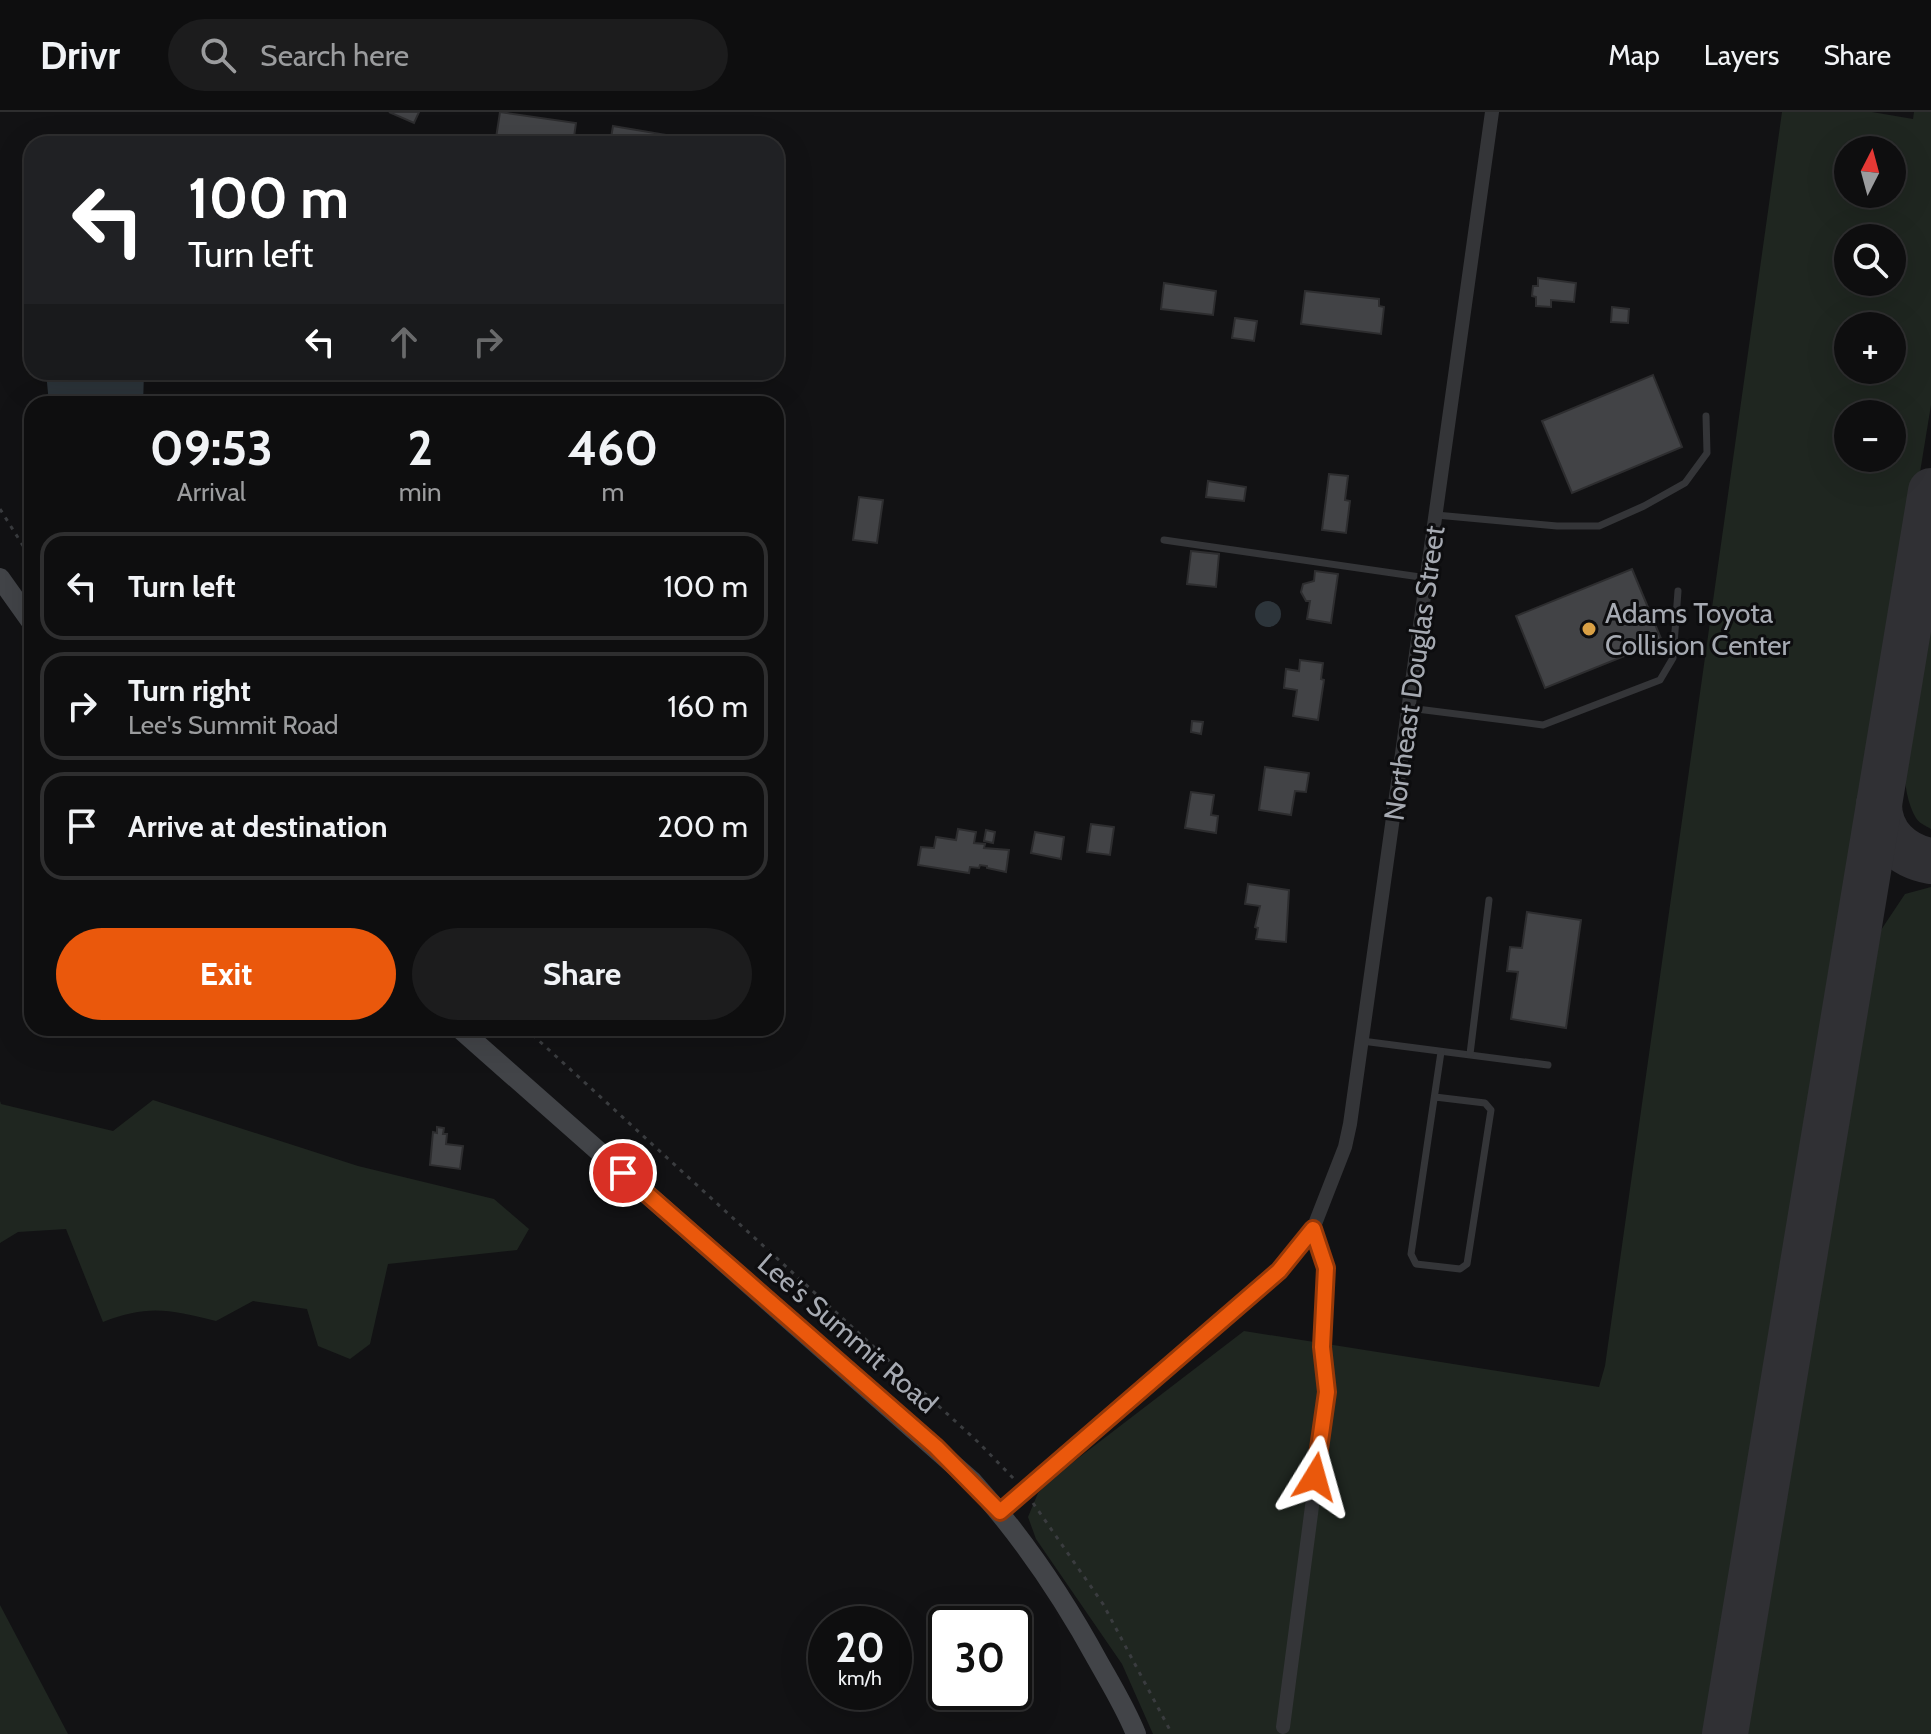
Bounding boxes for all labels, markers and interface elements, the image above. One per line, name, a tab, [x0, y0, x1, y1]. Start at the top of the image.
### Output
search box	[168, 19, 728, 91]
text: Drivr	[40, 32, 120, 79]
icon: search	[196, 33, 240, 77]
text: Search here	[260, 37, 409, 74]
text: Map	[1608, 38, 1660, 72]
text: Layers	[1704, 38, 1779, 72]
text: Share	[1823, 38, 1891, 72]
north arrow	[1834, 136, 1906, 208]
map controls	[1834, 136, 1906, 472]
text: 100 m	[188, 164, 349, 232]
icon: left	[56, 168, 160, 272]
button: search	[1834, 224, 1906, 296]
text: Turn left	[188, 232, 313, 276]
button: +	[1834, 312, 1906, 384]
icon: left	[298, 320, 342, 364]
icon: ahead	[382, 320, 426, 364]
icon: right	[466, 320, 510, 364]
button: −	[1834, 400, 1906, 472]
text: 09:53	[150, 419, 273, 477]
text: 2	[408, 419, 433, 477]
text: 460	[567, 419, 658, 477]
text: Arrival	[177, 476, 246, 508]
text: min	[399, 476, 442, 508]
text: m	[601, 476, 624, 508]
street label: Northeast Douglas Street	[1376, 523, 1452, 823]
icon: left	[60, 564, 104, 608]
text: Turn left	[128, 568, 236, 605]
text: 100 m	[663, 568, 748, 605]
place label: Adams Toyota Collision Center	[1605, 596, 1791, 662]
marker: Adams Toyota Collision Center	[1580, 620, 1598, 638]
text: Turn right	[128, 672, 251, 709]
icon: right	[60, 684, 104, 728]
text: 160 m	[667, 688, 748, 725]
text: Lee's Summit Road	[128, 709, 339, 741]
icon: arrive	[60, 804, 104, 848]
text: Arrive at destination	[128, 808, 388, 845]
text: 200 m	[657, 808, 748, 845]
button: Exit	[56, 928, 396, 1020]
button: Share	[412, 928, 752, 1020]
pin	[589, 1139, 657, 1207]
icon: arrive	[601, 1151, 645, 1195]
street label: Lee's Summit Road	[751, 1246, 945, 1420]
position arrow	[1273, 1435, 1357, 1519]
speed limit sign: 30	[928, 1606, 1032, 1710]
text: 20	[835, 1623, 885, 1672]
text: km/h	[838, 1666, 882, 1690]

